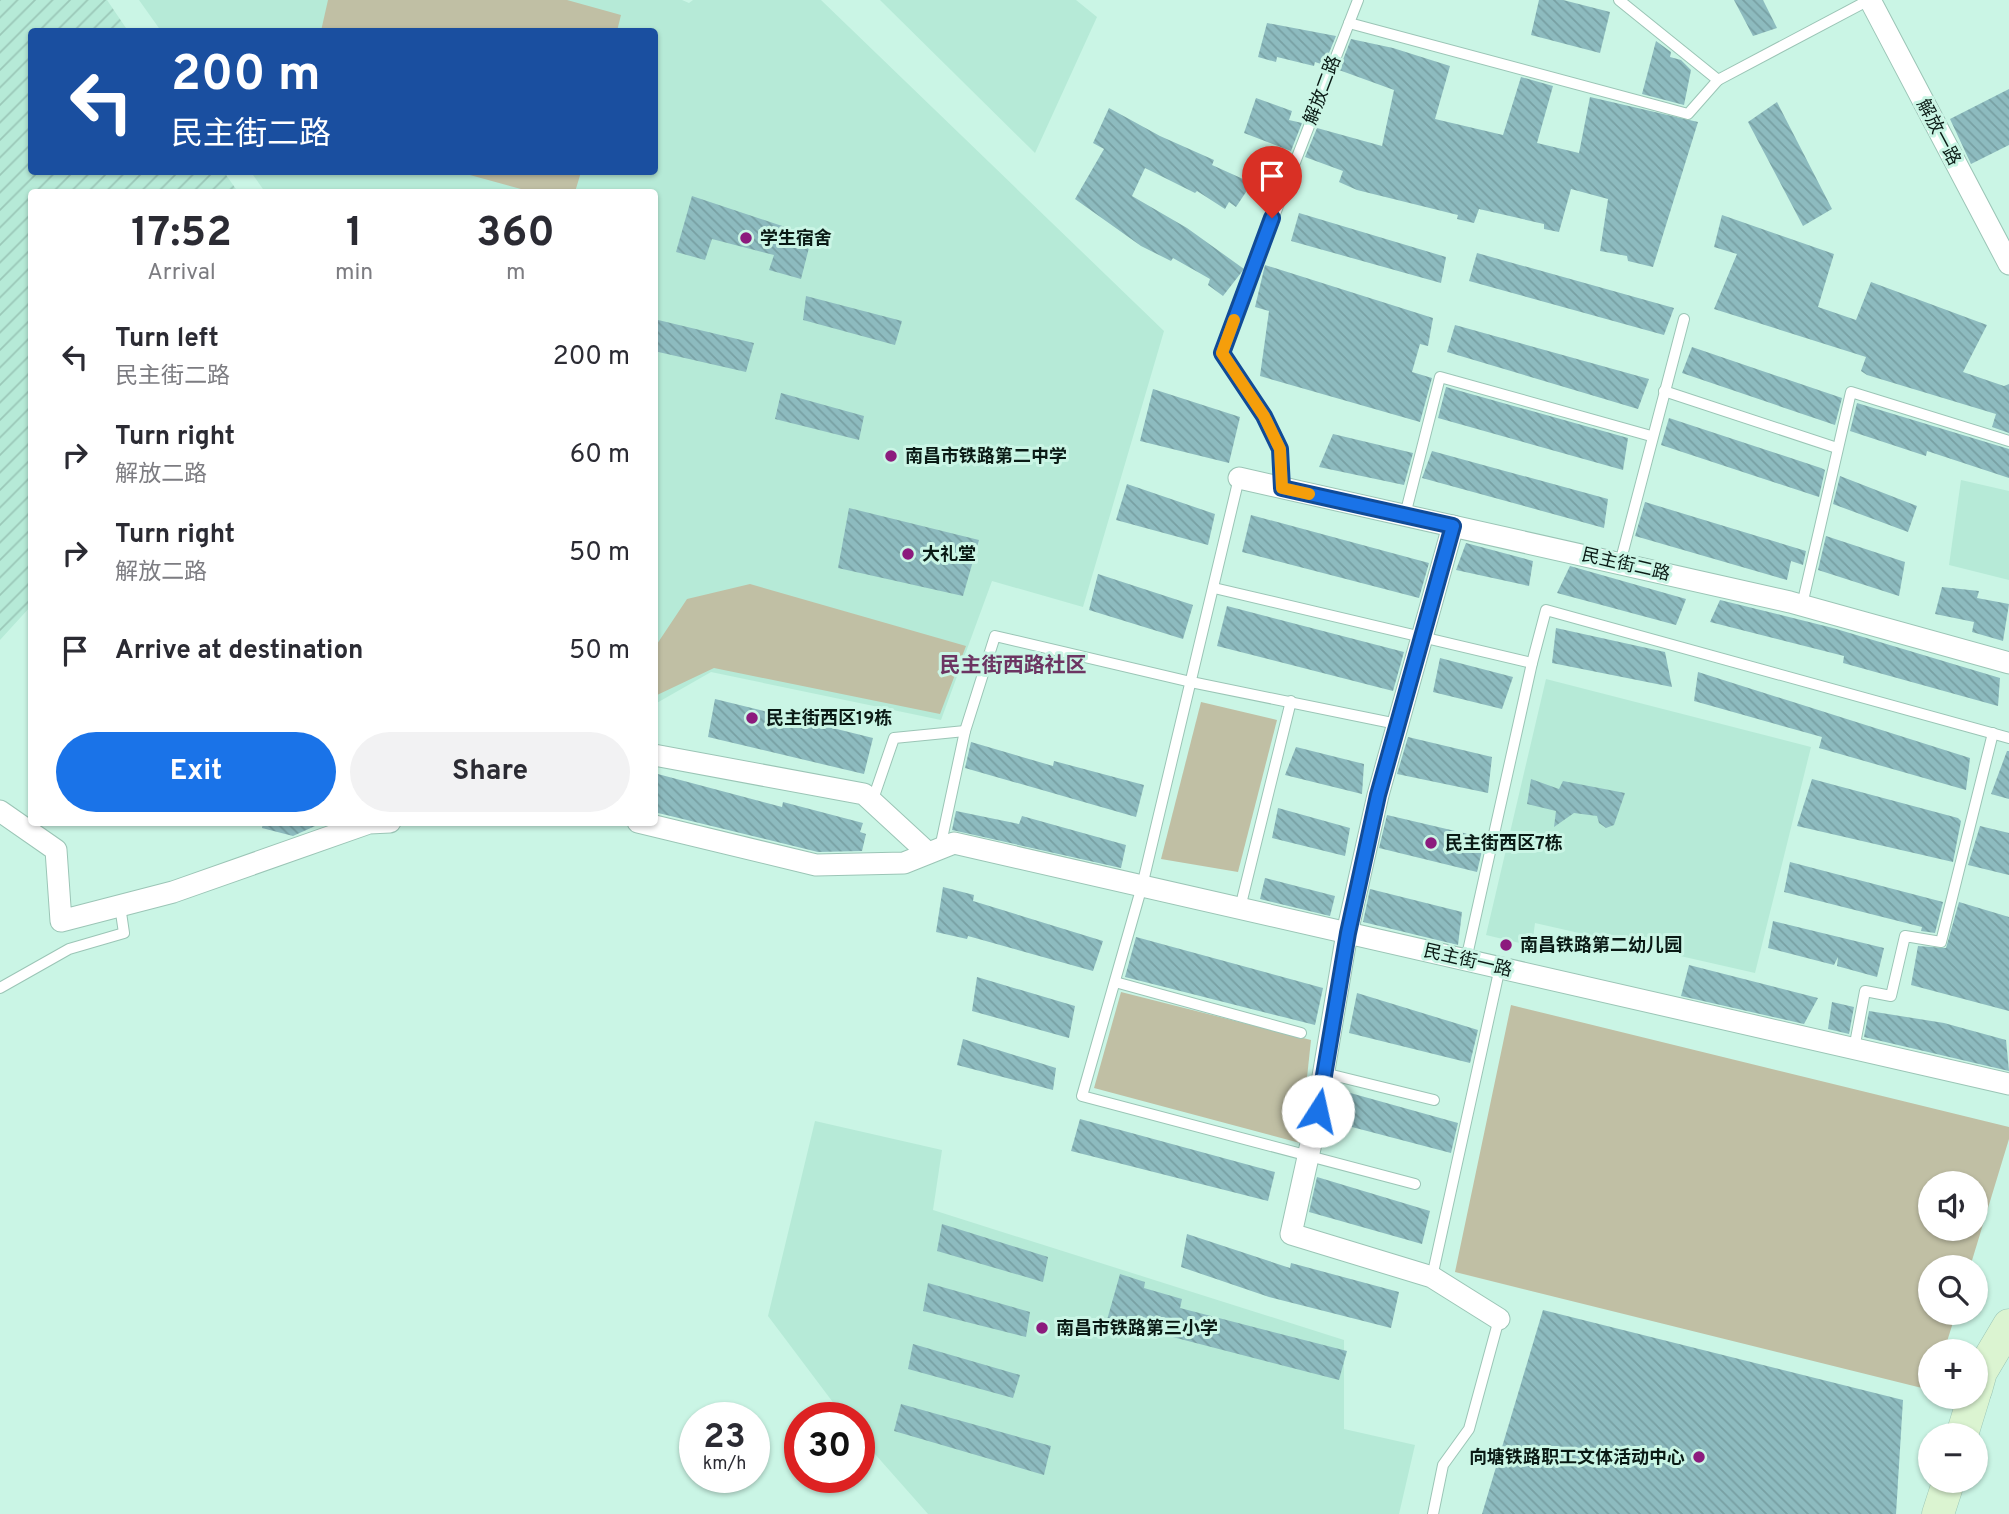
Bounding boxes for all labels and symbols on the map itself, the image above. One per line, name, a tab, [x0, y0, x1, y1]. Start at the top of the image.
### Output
street label: 解放二路	[1300, 53, 1347, 128]
street label: 解放一路	[1911, 96, 1965, 170]
pin	[1242, 146, 1302, 218]
place label: 学生宿舍	[760, 228, 832, 251]
marker: 学生宿舍	[738, 230, 754, 246]
place label: 南昌市铁路第二中学	[905, 446, 1067, 469]
marker: 南昌市铁路第二中学	[883, 448, 899, 464]
place label: 大礼堂	[922, 544, 976, 567]
street label: 民主街二路	[1579, 544, 1672, 587]
marker: 大礼堂	[900, 546, 916, 562]
district label: 民主街西路社区	[940, 653, 1087, 680]
place label: 民主街西区19栋	[766, 708, 892, 731]
marker: 民主街西区19栋	[744, 710, 760, 726]
place label: 民主街西区7栋	[1445, 833, 1563, 856]
marker: 民主街西区7栋	[1423, 835, 1439, 851]
place label: 南昌铁路第二幼儿园	[1520, 935, 1682, 958]
marker: 南昌铁路第二幼儿园	[1498, 937, 1514, 953]
street label: 民主街一路	[1421, 940, 1514, 983]
position arrow	[1281, 1074, 1355, 1148]
place label: 南昌市铁路第三小学	[1056, 1318, 1218, 1341]
marker: 南昌市铁路第三小学	[1034, 1320, 1050, 1336]
speed limit sign: 30	[784, 1402, 875, 1493]
place label: 向塘铁路职工文体活动中心	[1469, 1447, 1685, 1470]
marker: 向塘铁路职工文体活动中心	[1691, 1449, 1707, 1465]

